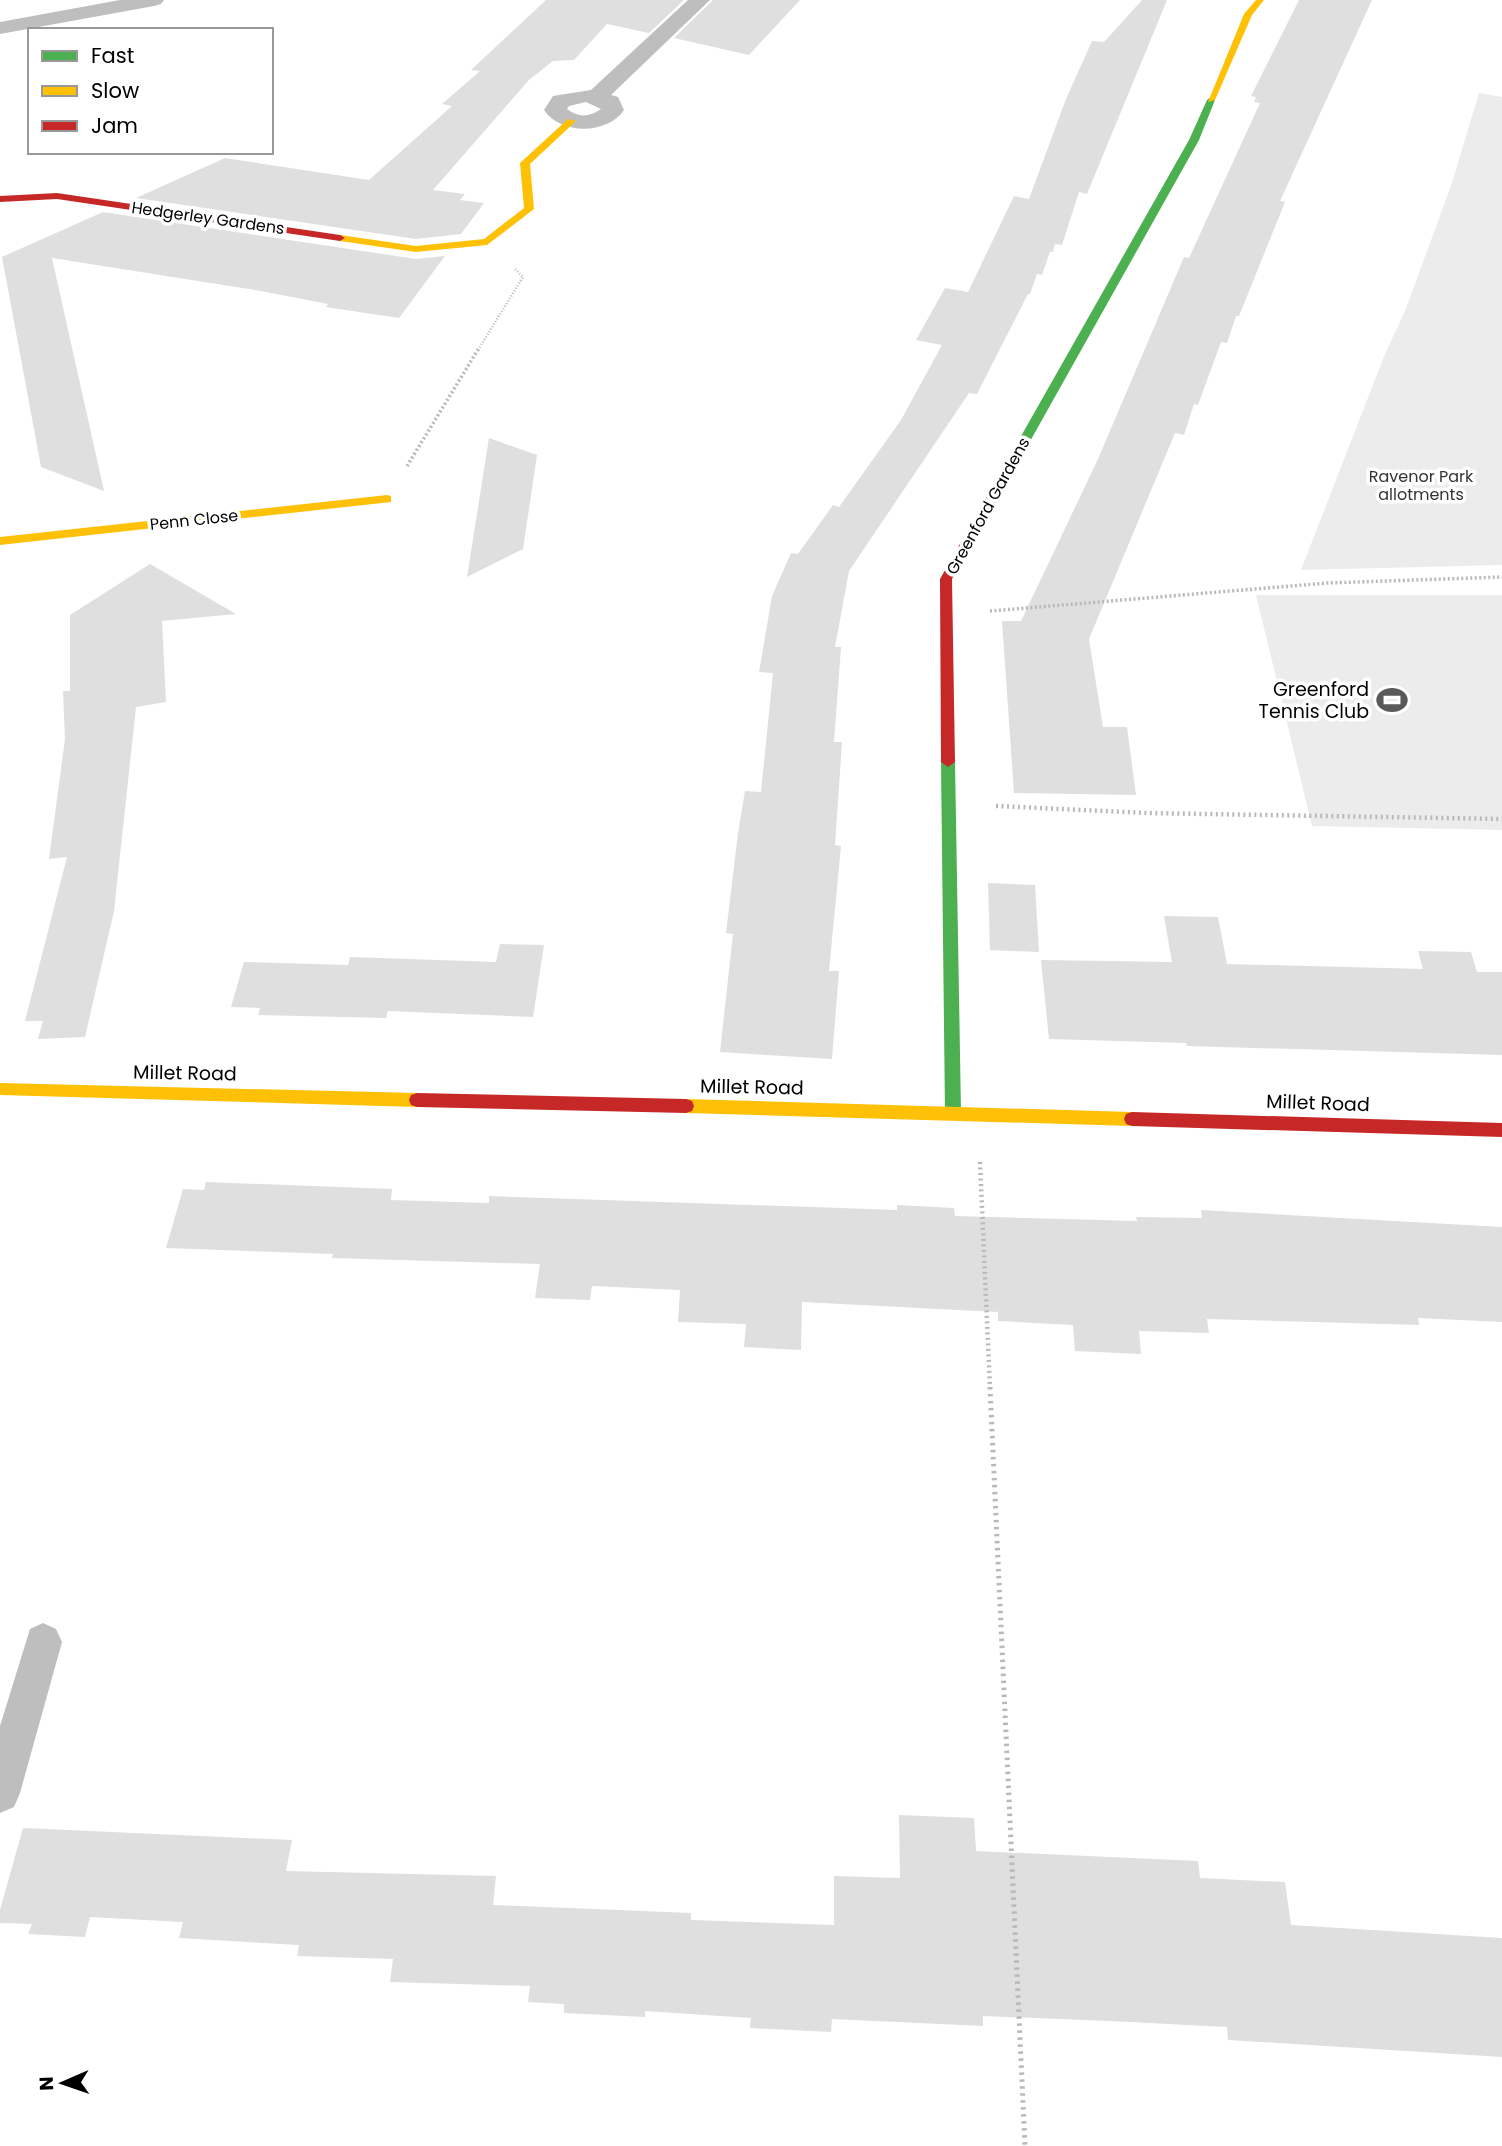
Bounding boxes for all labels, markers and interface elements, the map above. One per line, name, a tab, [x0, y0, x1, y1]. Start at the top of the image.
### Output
legend	[28, 28, 273, 154]
text: Fast	[91, 41, 134, 70]
text: Slow	[91, 76, 139, 105]
text: Jam	[91, 111, 138, 140]
street label: Hedgerley Gardens	[130, 196, 286, 240]
street label: Greenford Gardens	[941, 433, 1035, 579]
park label: Ravenor Park allotments	[1369, 465, 1474, 506]
street label: Penn Close	[149, 504, 239, 536]
place label: Greenford Tennis Club	[1259, 676, 1369, 725]
sports icon: Greenford Tennis Club	[1375, 683, 1409, 717]
street label: Millet Road	[133, 1059, 237, 1087]
street label: Millet Road	[700, 1073, 804, 1101]
street label: Millet Road	[1266, 1088, 1370, 1118]
north arrow	[28, 2048, 98, 2118]
text: N	[33, 2076, 60, 2091]

